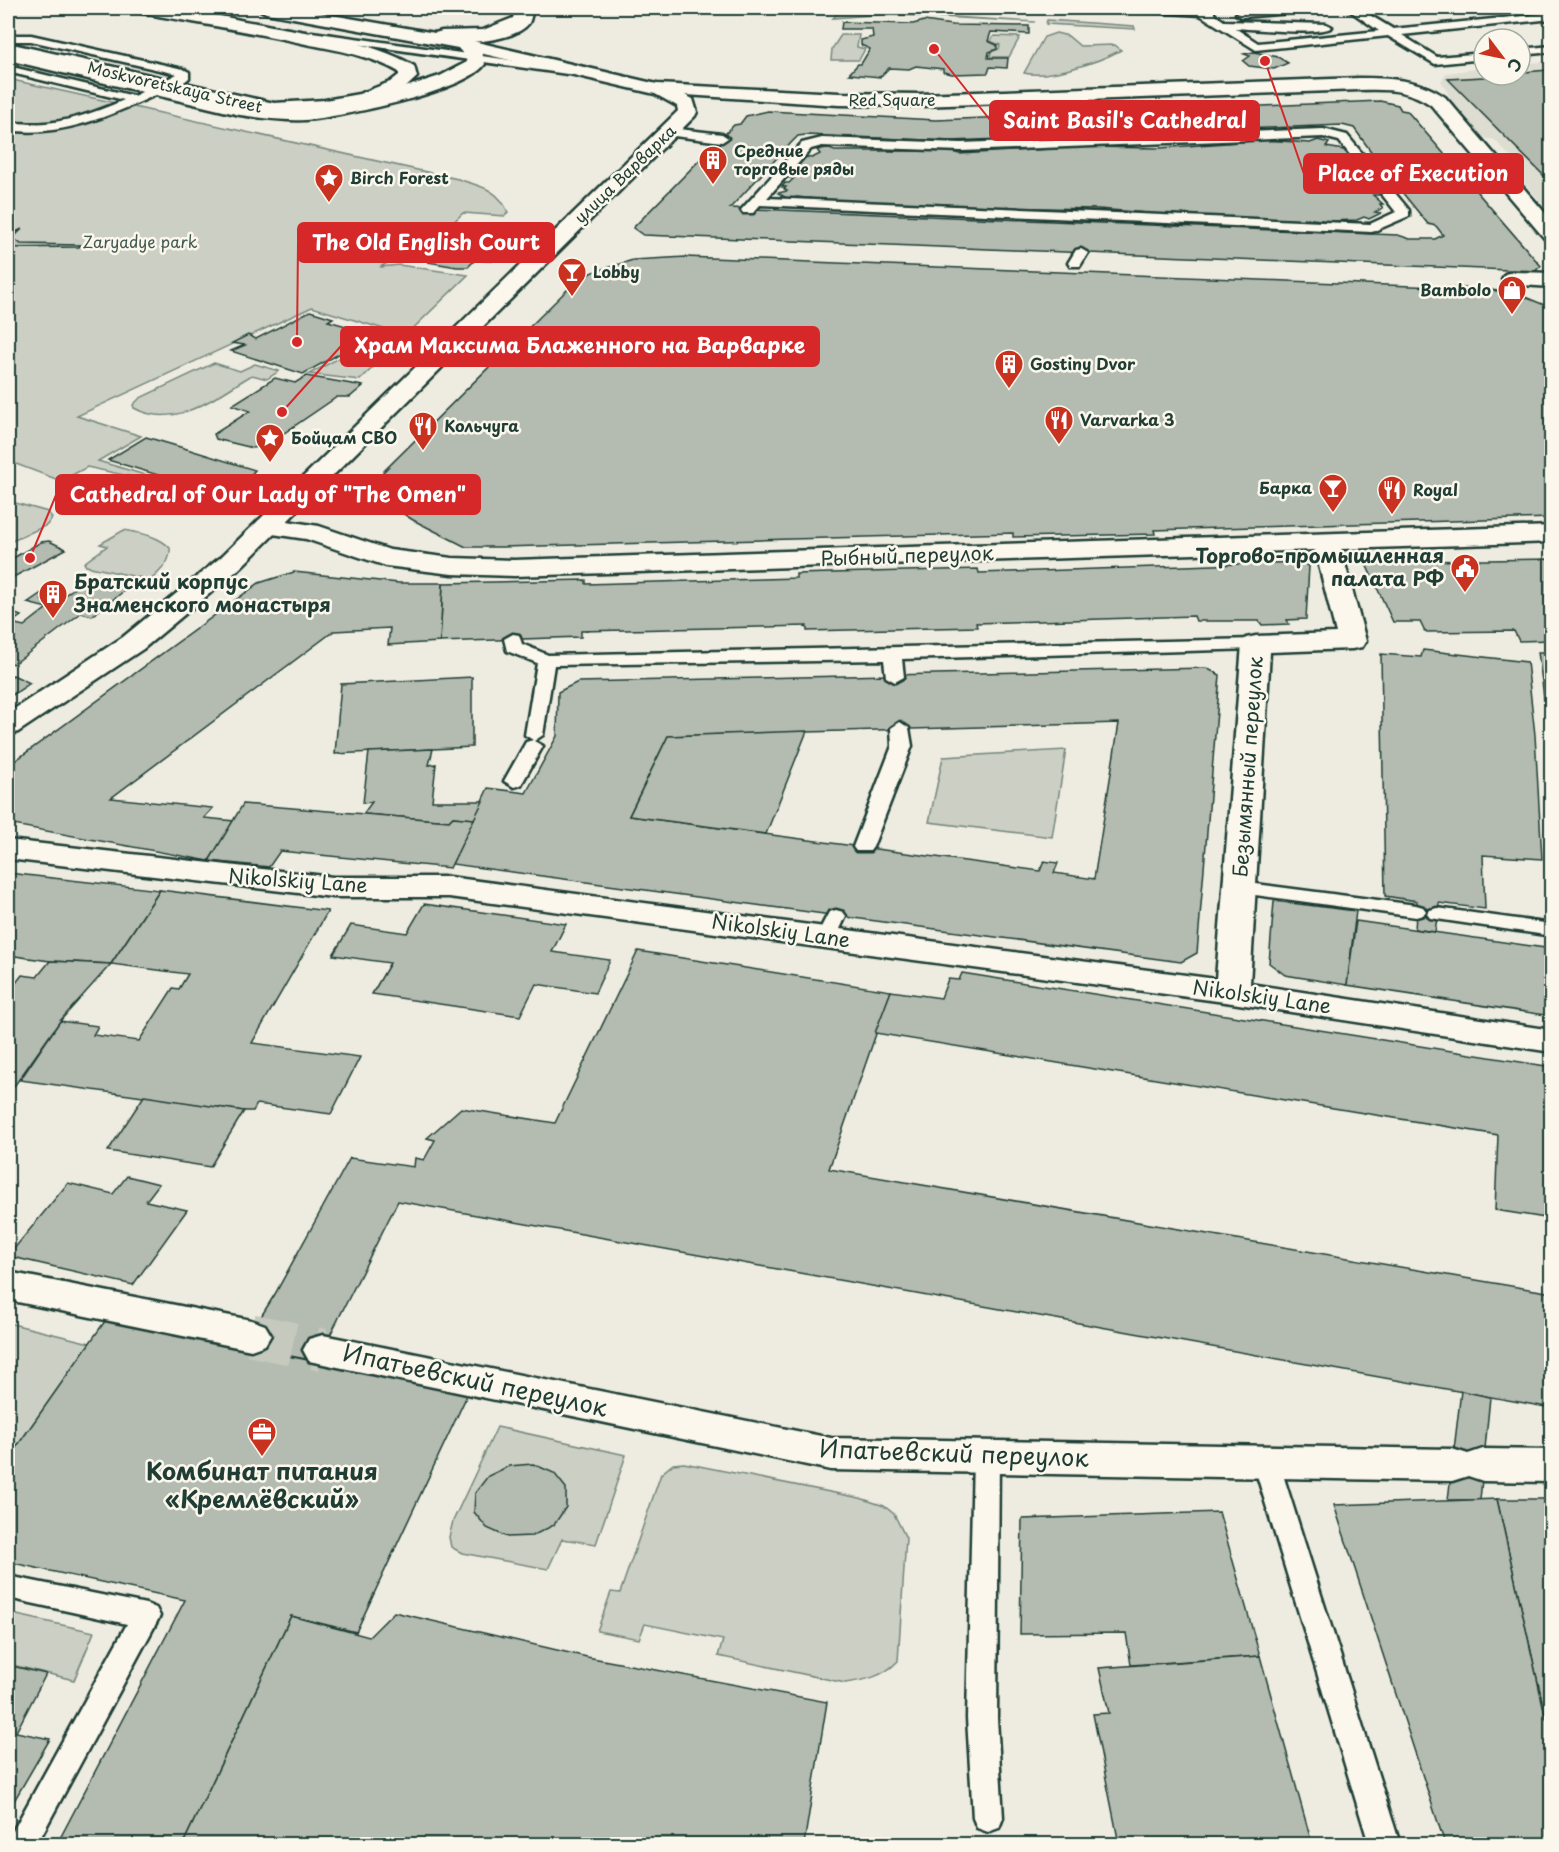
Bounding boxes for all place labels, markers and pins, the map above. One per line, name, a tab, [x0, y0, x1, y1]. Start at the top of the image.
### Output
callout: Saint Basil's Cathedral	[990, 101, 1259, 140]
place label: Средние торговые ряды	[734, 138, 854, 180]
building icon: Средние торговые ряды	[697, 144, 729, 186]
callout: Place of Execution	[1304, 154, 1523, 193]
place icon: Birch Forest	[313, 162, 345, 204]
place label: Birch Forest	[350, 165, 449, 189]
callout: The Old English Court	[298, 223, 554, 262]
bar icon: Lobby	[556, 256, 588, 298]
place label: Lobby	[593, 259, 640, 283]
shop icon: Bambolo	[1496, 274, 1528, 316]
place label: Bambolo	[1420, 277, 1491, 301]
callout: Храм Максима Блаженного на Варварке	[341, 327, 819, 366]
building icon: Gostiny Dvor	[993, 348, 1025, 390]
place label: Gostiny Dvor	[1030, 351, 1136, 375]
restaurant icon: Varvarka 3	[1043, 404, 1075, 446]
place label: Varvarka 3	[1080, 407, 1175, 431]
restaurant icon: Кольчуга	[407, 410, 439, 452]
place label: Кольчуга	[444, 413, 519, 437]
place icon: Бойцам СВО	[254, 422, 286, 464]
place label: Бойцам СВО	[291, 425, 397, 449]
bar icon: Барка	[1317, 472, 1349, 514]
restaurant icon: Royal	[1376, 474, 1408, 516]
callout: Cathedral of Our Lady of "The Omen"	[56, 475, 480, 514]
place label: Барка	[1259, 475, 1312, 499]
place label: Royal	[1413, 477, 1458, 501]
place label: Торгово-промышленная палата РФ	[1195, 540, 1445, 593]
public building icon: Торгово-промышленная палата РФ	[1449, 552, 1481, 594]
place label: Братский корпус Знаменского монастыря	[73, 566, 331, 619]
building icon: Братский корпус Знаменского монастыря	[37, 578, 69, 620]
office icon: Комбинат питания «Кремлёвский»	[246, 1416, 278, 1458]
place label: Комбинат питания «Кремлёвский»	[146, 1452, 378, 1516]

